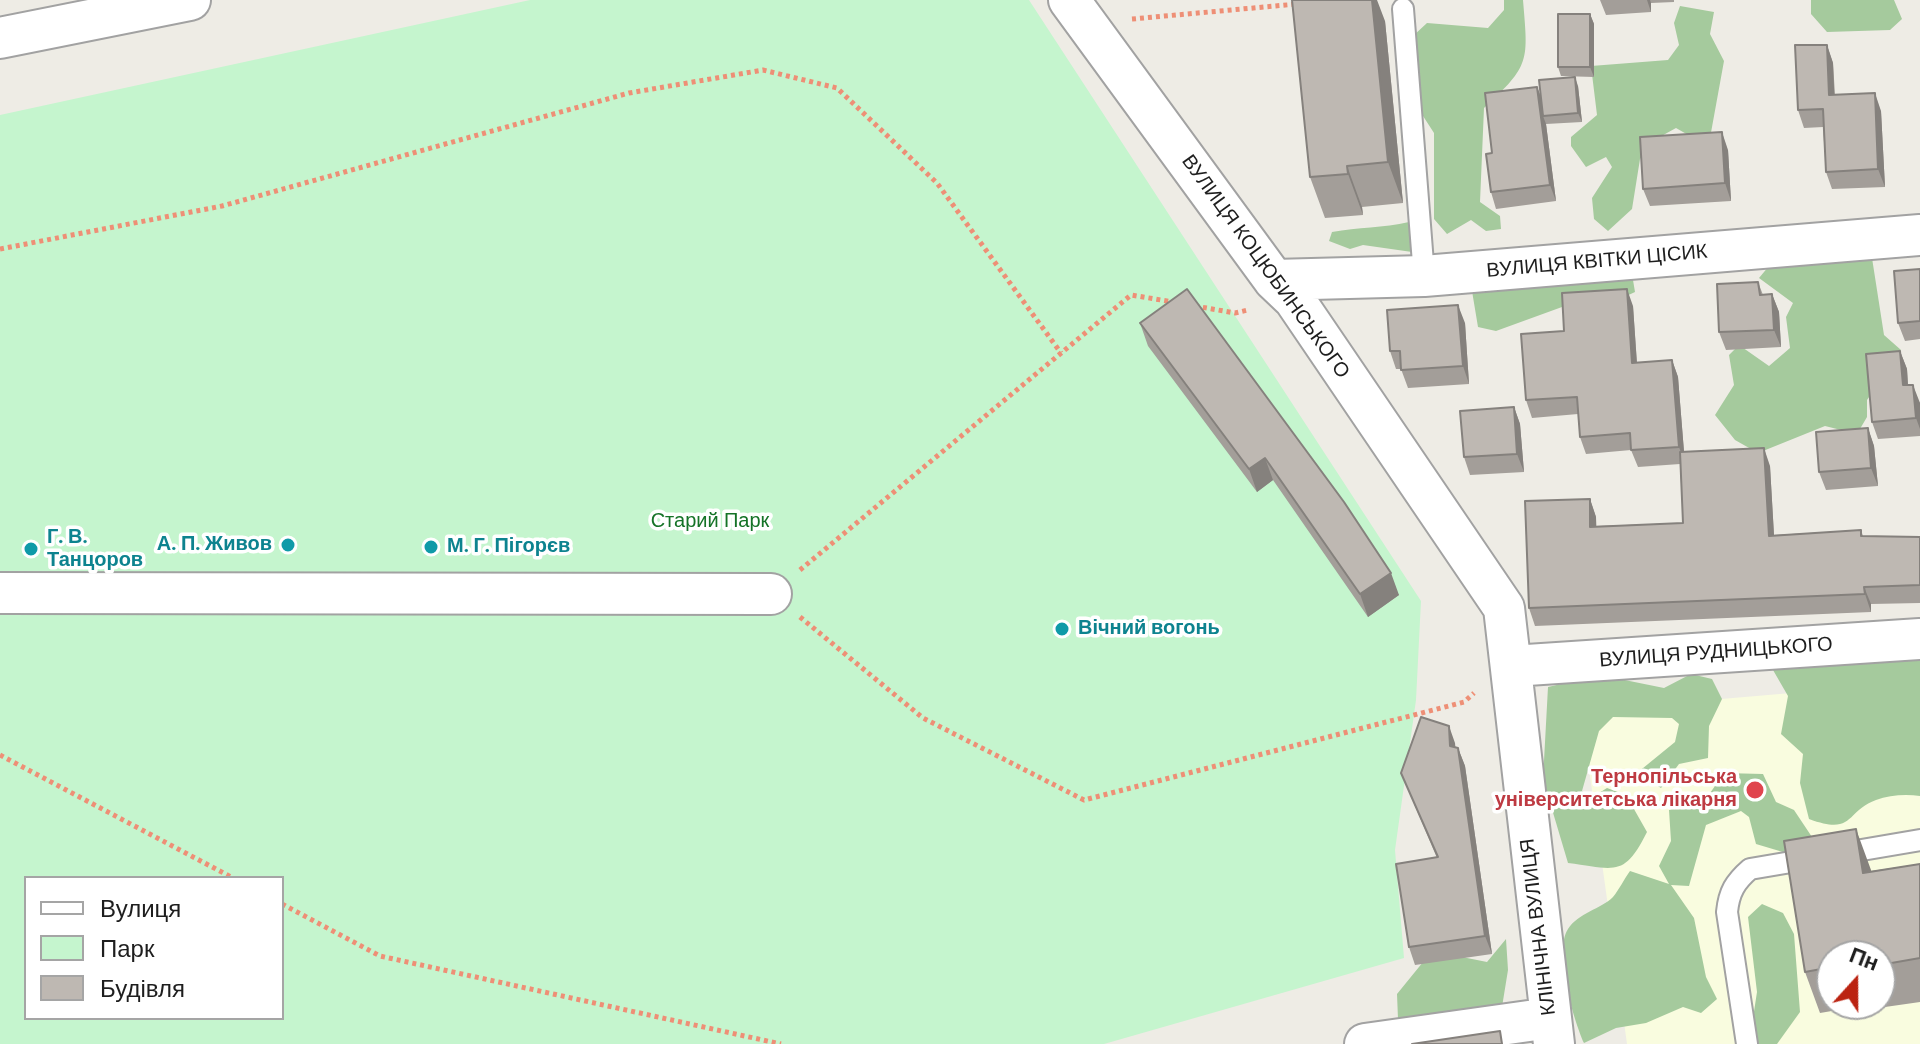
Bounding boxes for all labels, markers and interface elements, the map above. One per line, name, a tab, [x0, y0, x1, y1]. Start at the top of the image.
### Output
street label: ВУЛИЦЯ КОЦЮБИНСЬКОГО	[1176, 151, 1354, 383]
street label: ВУЛИЦЯ КВІТКИ ЦІСИК	[1486, 240, 1708, 284]
park label: Старий Парк	[651, 510, 769, 534]
place label: Г. В. Танцоров	[47, 526, 143, 573]
place label: А. П. Живов	[157, 533, 272, 557]
place label: М. Г. Пігорєв	[447, 535, 570, 559]
marker: А. П. Живов	[279, 536, 297, 554]
marker: М. Г. Пігорєв	[422, 538, 440, 556]
marker: Г. В. Танцоров	[22, 540, 40, 558]
place label: Вічний вогонь	[1078, 617, 1220, 641]
marker: Вічний вогонь	[1053, 620, 1071, 638]
street label: ВУЛИЦЯ РУДНИЦЬКОГО	[1598, 633, 1834, 673]
place label: Тернопільська університетська лікарня	[1495, 766, 1737, 813]
marker: Тернопільська університетська лікарня	[1744, 779, 1766, 801]
street label: КЛІНІЧНА ВУЛИЦЯ	[1516, 837, 1562, 1017]
legend	[24, 876, 284, 1020]
text: Вулиця	[100, 893, 181, 924]
text: Парк	[100, 933, 154, 964]
north arrow	[1816, 940, 1896, 1020]
text: Пн	[1845, 940, 1883, 978]
text: Будівля	[100, 973, 185, 1004]

